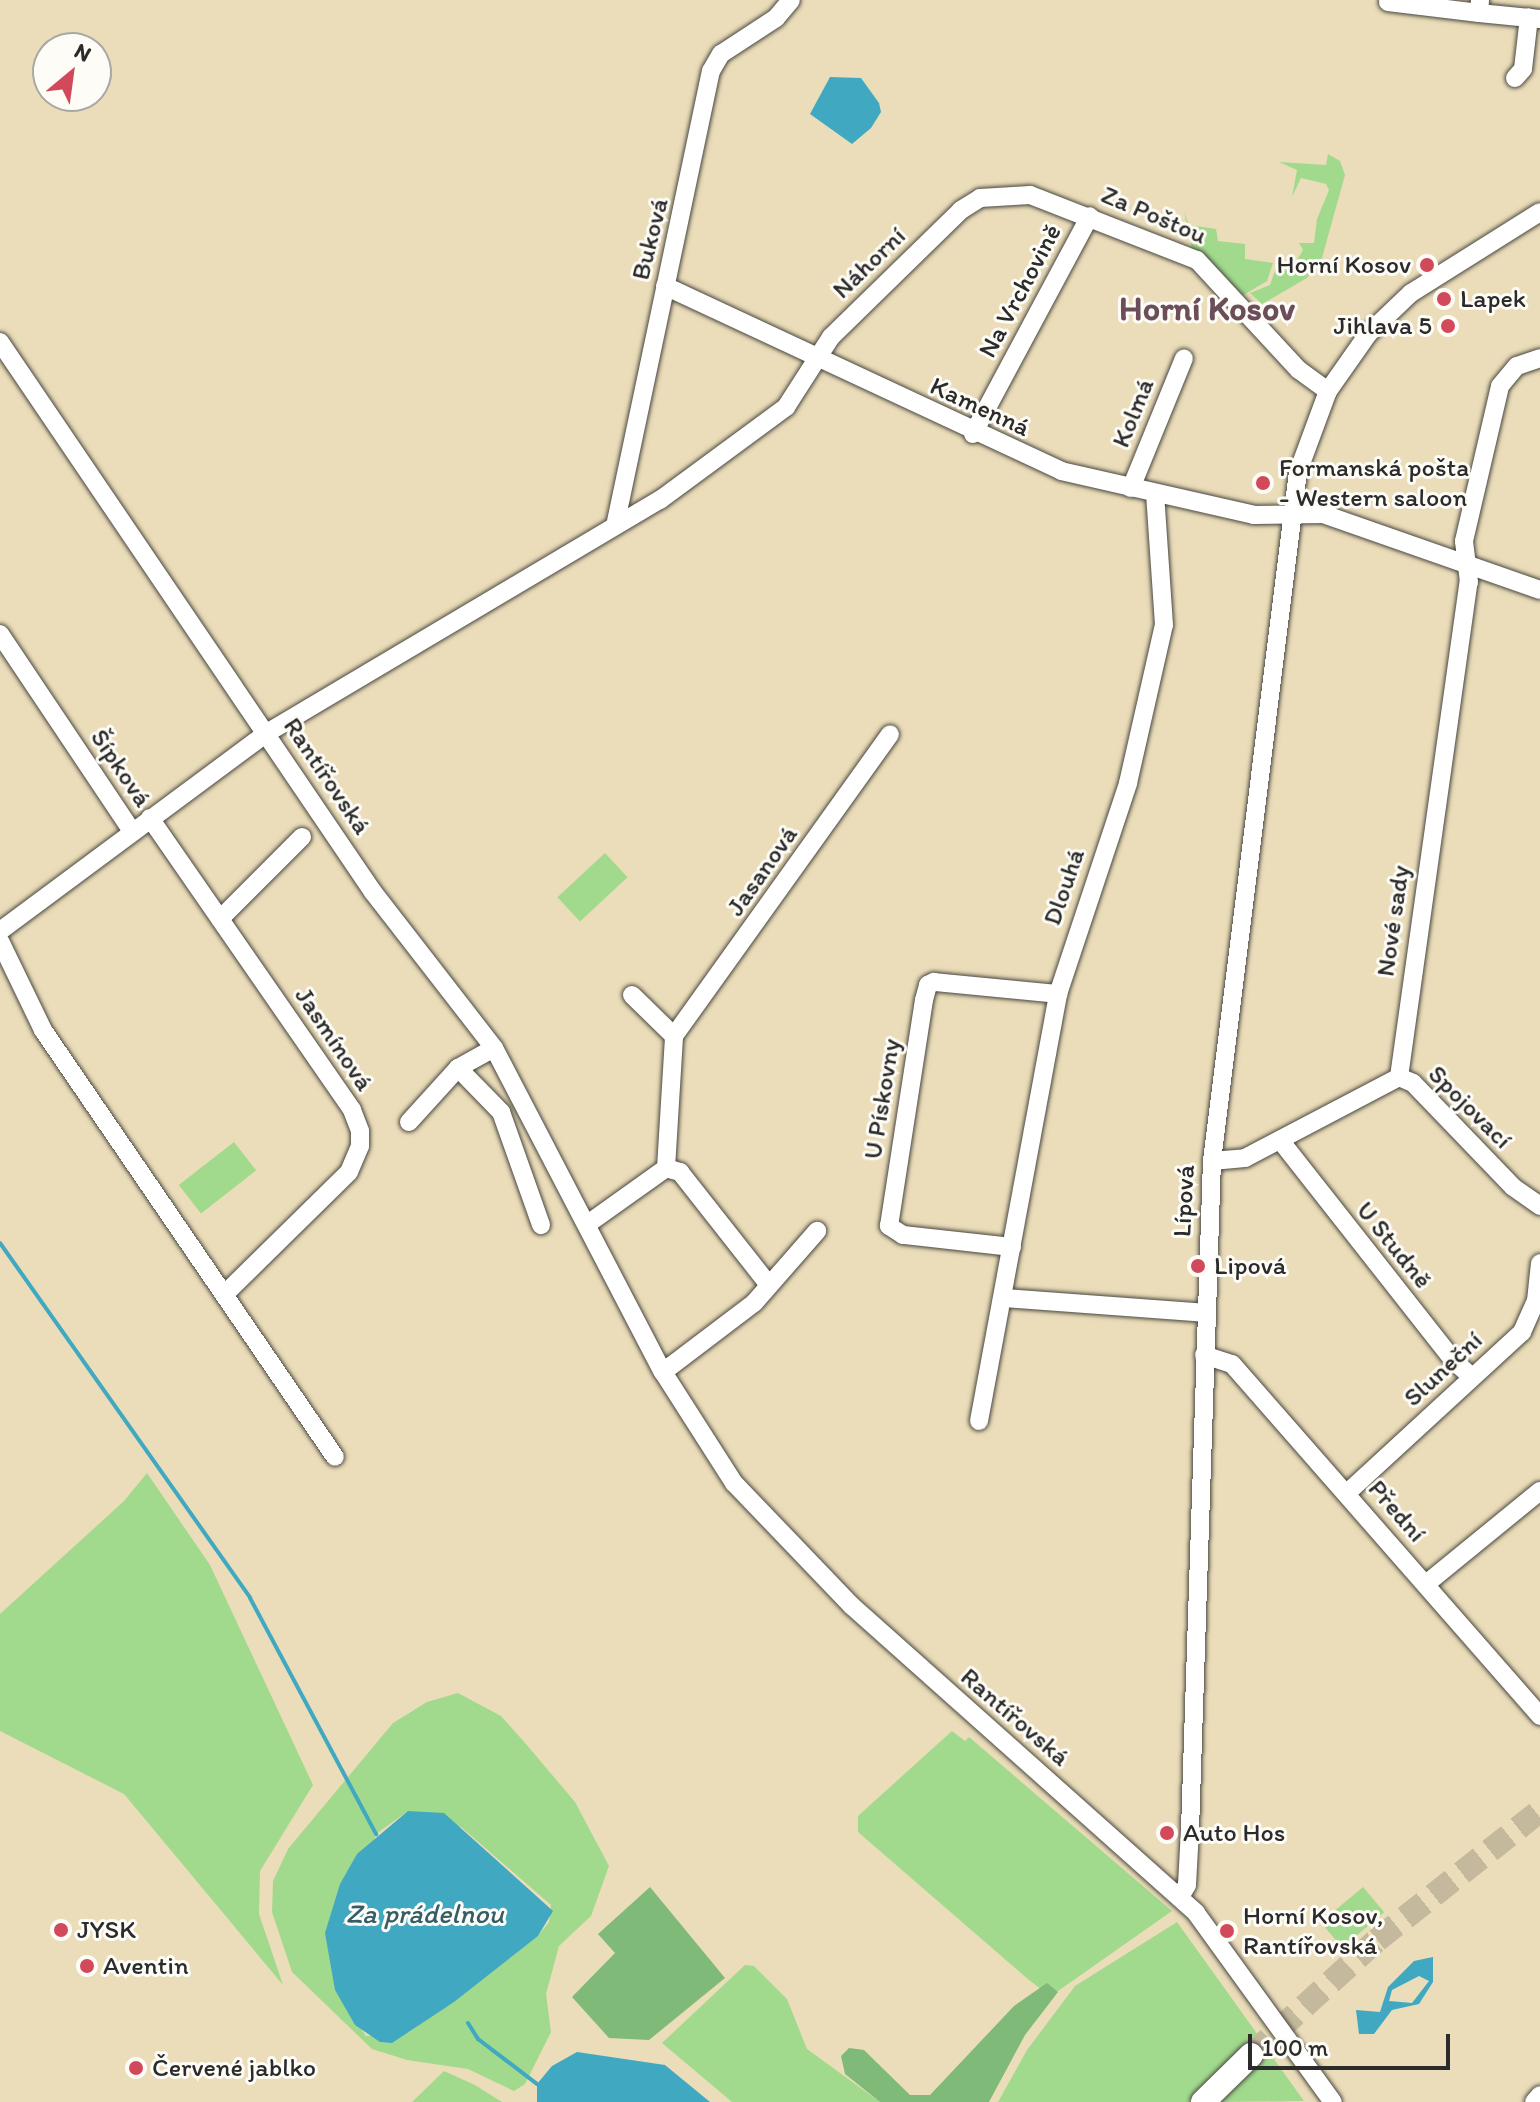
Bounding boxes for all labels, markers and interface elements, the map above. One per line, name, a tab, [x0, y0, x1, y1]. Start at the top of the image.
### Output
north arrow	[32, 32, 112, 112]
text: N	[70, 37, 96, 68]
street label: Za Poštou	[1097, 179, 1211, 251]
street label: Buková	[625, 195, 675, 283]
street label: Na Vrchovině	[972, 219, 1068, 363]
street label: Náhorní	[826, 221, 912, 305]
place label: Horní Kosov	[1276, 249, 1411, 281]
marker: Horní Kosov	[1418, 256, 1436, 274]
place label: Lapek	[1460, 283, 1526, 315]
district label: Horní Kosov	[1119, 289, 1295, 329]
marker: Lapek	[1435, 290, 1453, 308]
place label: Jihlava 5	[1333, 310, 1432, 342]
marker: Jihlava 5	[1439, 317, 1457, 335]
street label: Kamenná	[925, 370, 1035, 444]
street label: Kolmá	[1105, 374, 1161, 452]
place label: Formanská pošta - Western saloon	[1279, 452, 1469, 514]
marker: Formanská pošta - Western saloon	[1254, 474, 1272, 492]
street label: Rantířovská	[277, 712, 377, 840]
street label: Šípková	[84, 723, 158, 813]
street label: Jasanová	[720, 820, 804, 922]
street label: Dlouhá	[1036, 845, 1092, 929]
street label: Nové sady	[1370, 863, 1416, 979]
street label: Jasmínová	[288, 981, 380, 1097]
street label: U Pískovny	[857, 1036, 907, 1162]
street label: Spojovací	[1422, 1059, 1518, 1155]
street label: Lípová	[1167, 1164, 1201, 1238]
street label: U Studně	[1349, 1195, 1439, 1295]
place label: Lipová	[1214, 1250, 1286, 1282]
marker: Lipová	[1189, 1257, 1207, 1275]
street label: Sluneční	[1397, 1325, 1489, 1413]
street label: Přední	[1361, 1473, 1433, 1549]
street label: Rantířovská	[954, 1661, 1076, 1773]
place label: Auto Hos	[1183, 1817, 1285, 1849]
marker: Auto Hos	[1158, 1824, 1176, 1842]
water label: Za prádelnou	[346, 1896, 504, 1930]
place label: Horní Kosov, Rantířovská	[1243, 1900, 1384, 1962]
place label: JYSK	[77, 1914, 136, 1946]
marker: JYSK	[52, 1921, 70, 1939]
marker: Horní Kosov, Rantířovská	[1218, 1922, 1236, 1940]
place label: Aventin	[103, 1950, 189, 1982]
marker: Aventin	[78, 1957, 96, 1975]
scale bar	[1252, 2018, 1454, 2068]
text: 100 m	[1262, 2033, 1328, 2062]
place label: Červené jablko	[152, 2052, 316, 2084]
marker: Červené jablko	[127, 2059, 145, 2077]

